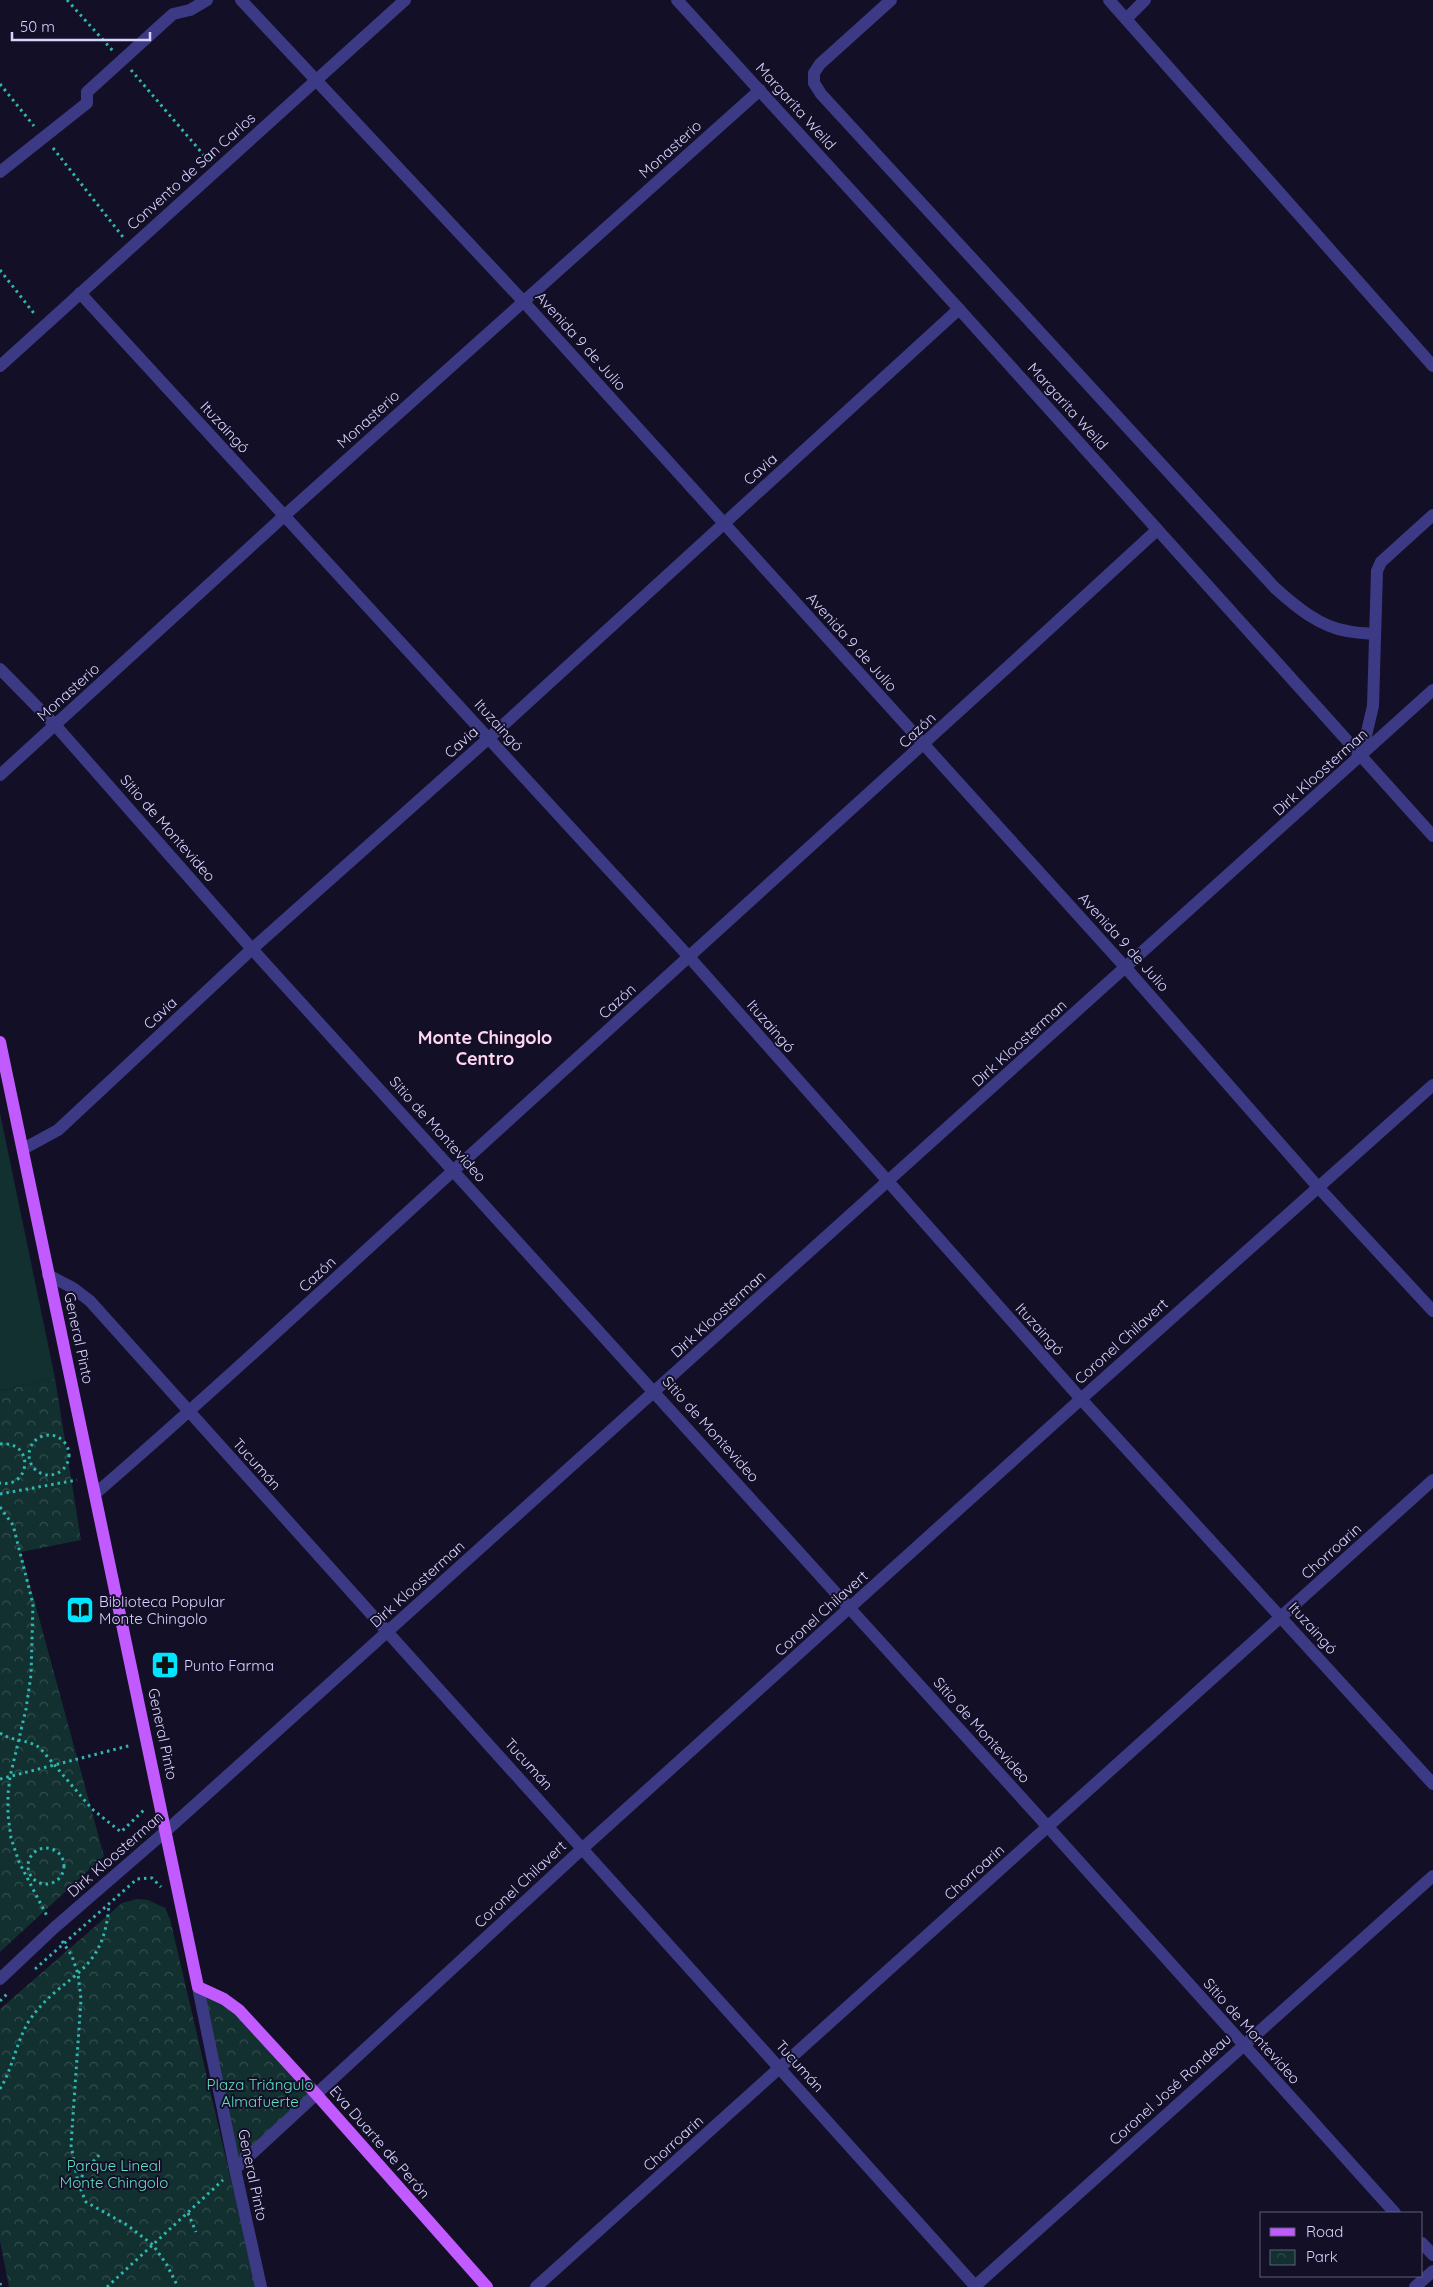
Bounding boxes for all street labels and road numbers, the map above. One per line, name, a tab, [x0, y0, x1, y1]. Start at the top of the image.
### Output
street label: Margarita Weild	[752, 58, 840, 154]
street label: Convento de San Carlos	[123, 108, 259, 234]
street label: Monasterio	[635, 116, 705, 182]
street label: Avenida 9 de Julio	[532, 288, 630, 394]
street label: Margarita Weild	[1024, 358, 1112, 454]
street label: Monasterio	[333, 386, 403, 452]
street label: Ituzaingó	[196, 397, 254, 457]
street label: Cavia	[739, 449, 781, 489]
street label: Avenida 9 de Julio	[803, 589, 901, 695]
street label: Monasterio	[33, 659, 103, 725]
street label: Ituzaingó	[471, 695, 527, 755]
street label: Cazón	[894, 708, 940, 752]
street label: Cavia	[440, 722, 482, 762]
street label: Dirk Kloosterman	[1269, 724, 1371, 820]
street label: Sitio de Montevideo	[116, 770, 220, 886]
street label: Avenida 9 de Julio	[1075, 889, 1173, 995]
street label: Cazón	[594, 979, 640, 1023]
street label: Cavia	[139, 993, 181, 1033]
street label: Dirk Kloosterman	[968, 995, 1070, 1091]
street label: Ituzaingó	[743, 996, 799, 1056]
street label: Sitio de Montevideo	[385, 1072, 491, 1186]
street label: Cazón	[294, 1252, 340, 1296]
street label: Dirk Kloosterman	[667, 1266, 769, 1362]
street label: General Pinto	[60, 1290, 98, 1386]
street label: Coronel Chilavert	[1070, 1294, 1172, 1388]
street label: Ituzaingó	[1012, 1299, 1068, 1359]
street label: Sitio de Montevideo	[658, 1372, 764, 1486]
street label: Tucumán	[229, 1434, 285, 1494]
street label: Chorroarin	[1297, 1519, 1365, 1583]
street label: Dirk Kloosterman	[366, 1536, 468, 1632]
street label: Coronel Chilavert	[770, 1566, 872, 1660]
street label: Ituzaingó	[1285, 1598, 1341, 1658]
street label: Sitio de Montevideo	[929, 1673, 1035, 1787]
street label: General Pinto	[144, 1686, 182, 1782]
street label: Tucumán	[501, 1734, 557, 1794]
street label: Dirk Kloosterman	[63, 1807, 167, 1901]
street label: Coronel Chilavert	[470, 1836, 570, 1932]
street label: Chorroarin	[940, 1840, 1008, 1904]
street label: Sitio de Montevideo	[1199, 1974, 1305, 2088]
street label: Coronel José Rondeau	[1105, 2029, 1235, 2149]
street label: Tucumán	[772, 2036, 828, 2096]
street label: Eva Duarte de Perón	[326, 2082, 434, 2202]
street label: Chorroarin	[639, 2111, 707, 2175]
street label: General Pinto	[234, 2127, 272, 2223]

